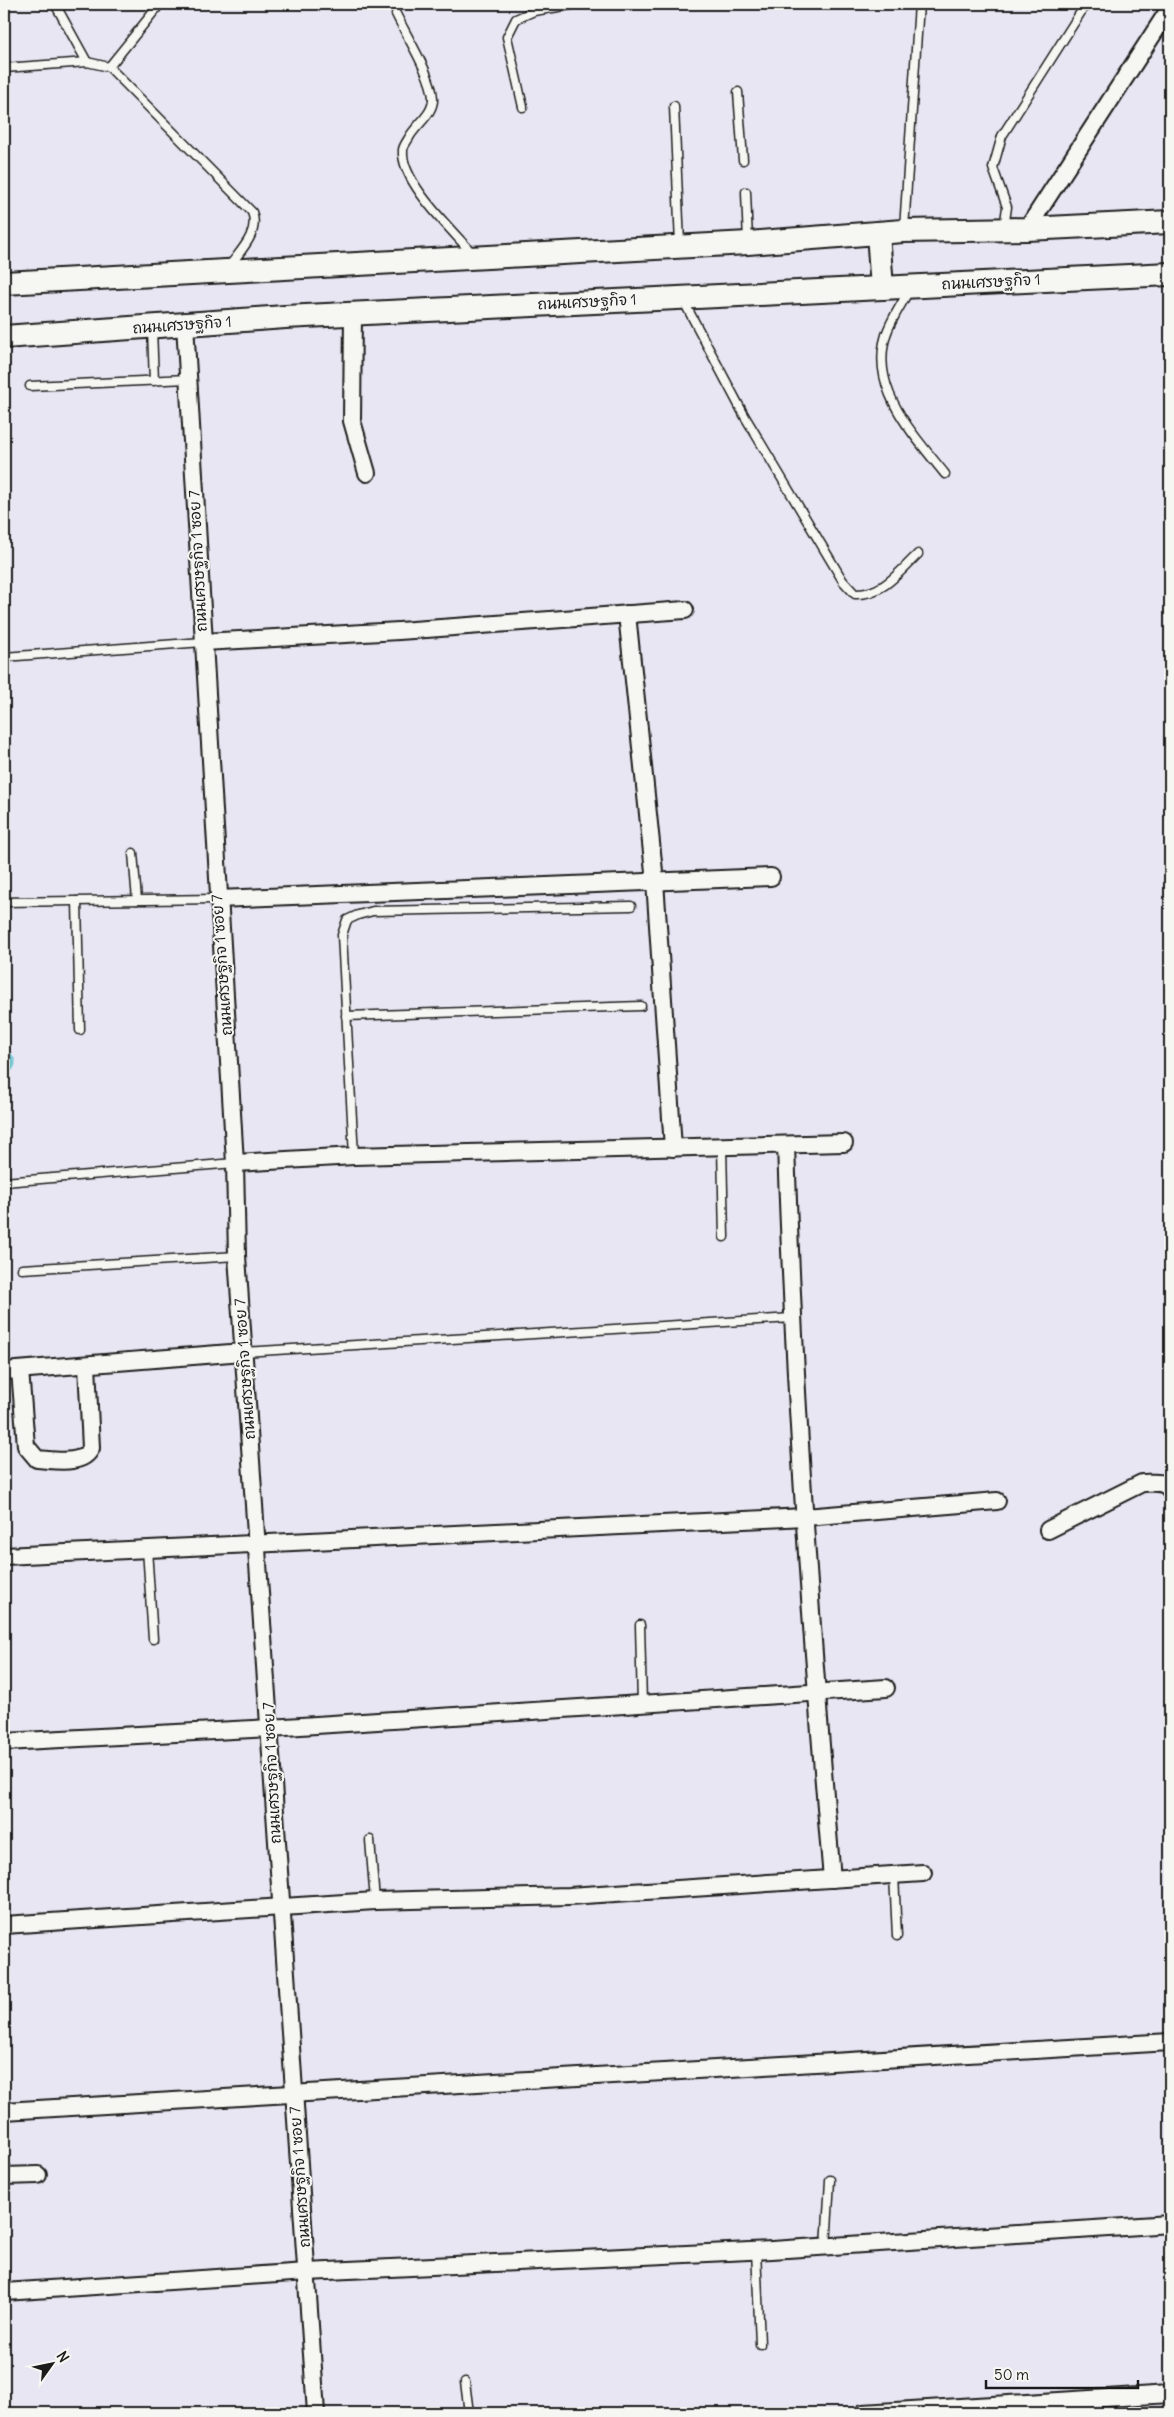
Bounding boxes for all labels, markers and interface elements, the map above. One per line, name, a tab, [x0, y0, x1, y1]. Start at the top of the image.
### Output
street label: ถนนเศรษฐกิจ 1	[941, 269, 1041, 295]
street label: ถนนเศรษฐกิจ 1	[537, 289, 637, 315]
street label: ถนนเศรษฐกิจ 1	[132, 312, 232, 338]
street label: ถนนเศรษฐกิจ 1 ซอย 7	[184, 490, 212, 632]
street label: ถนนเศรษฐกิจ 1 ซอย 7	[207, 894, 237, 1036]
street label: ถนนเศรษฐกิจ 1 ซอย 7	[230, 1298, 260, 1440]
street label: ถนนเศรษฐกิจ 1 ซอย 7	[258, 1702, 286, 1844]
street label: ถนนเศรษฐกิจ 1 ซอย 7	[285, 2106, 315, 2248]
north arrow	[28, 2340, 78, 2390]
text: N	[53, 2348, 73, 2366]
scale bar	[986, 2357, 1139, 2389]
text: 50 m	[994, 2365, 1029, 2384]

